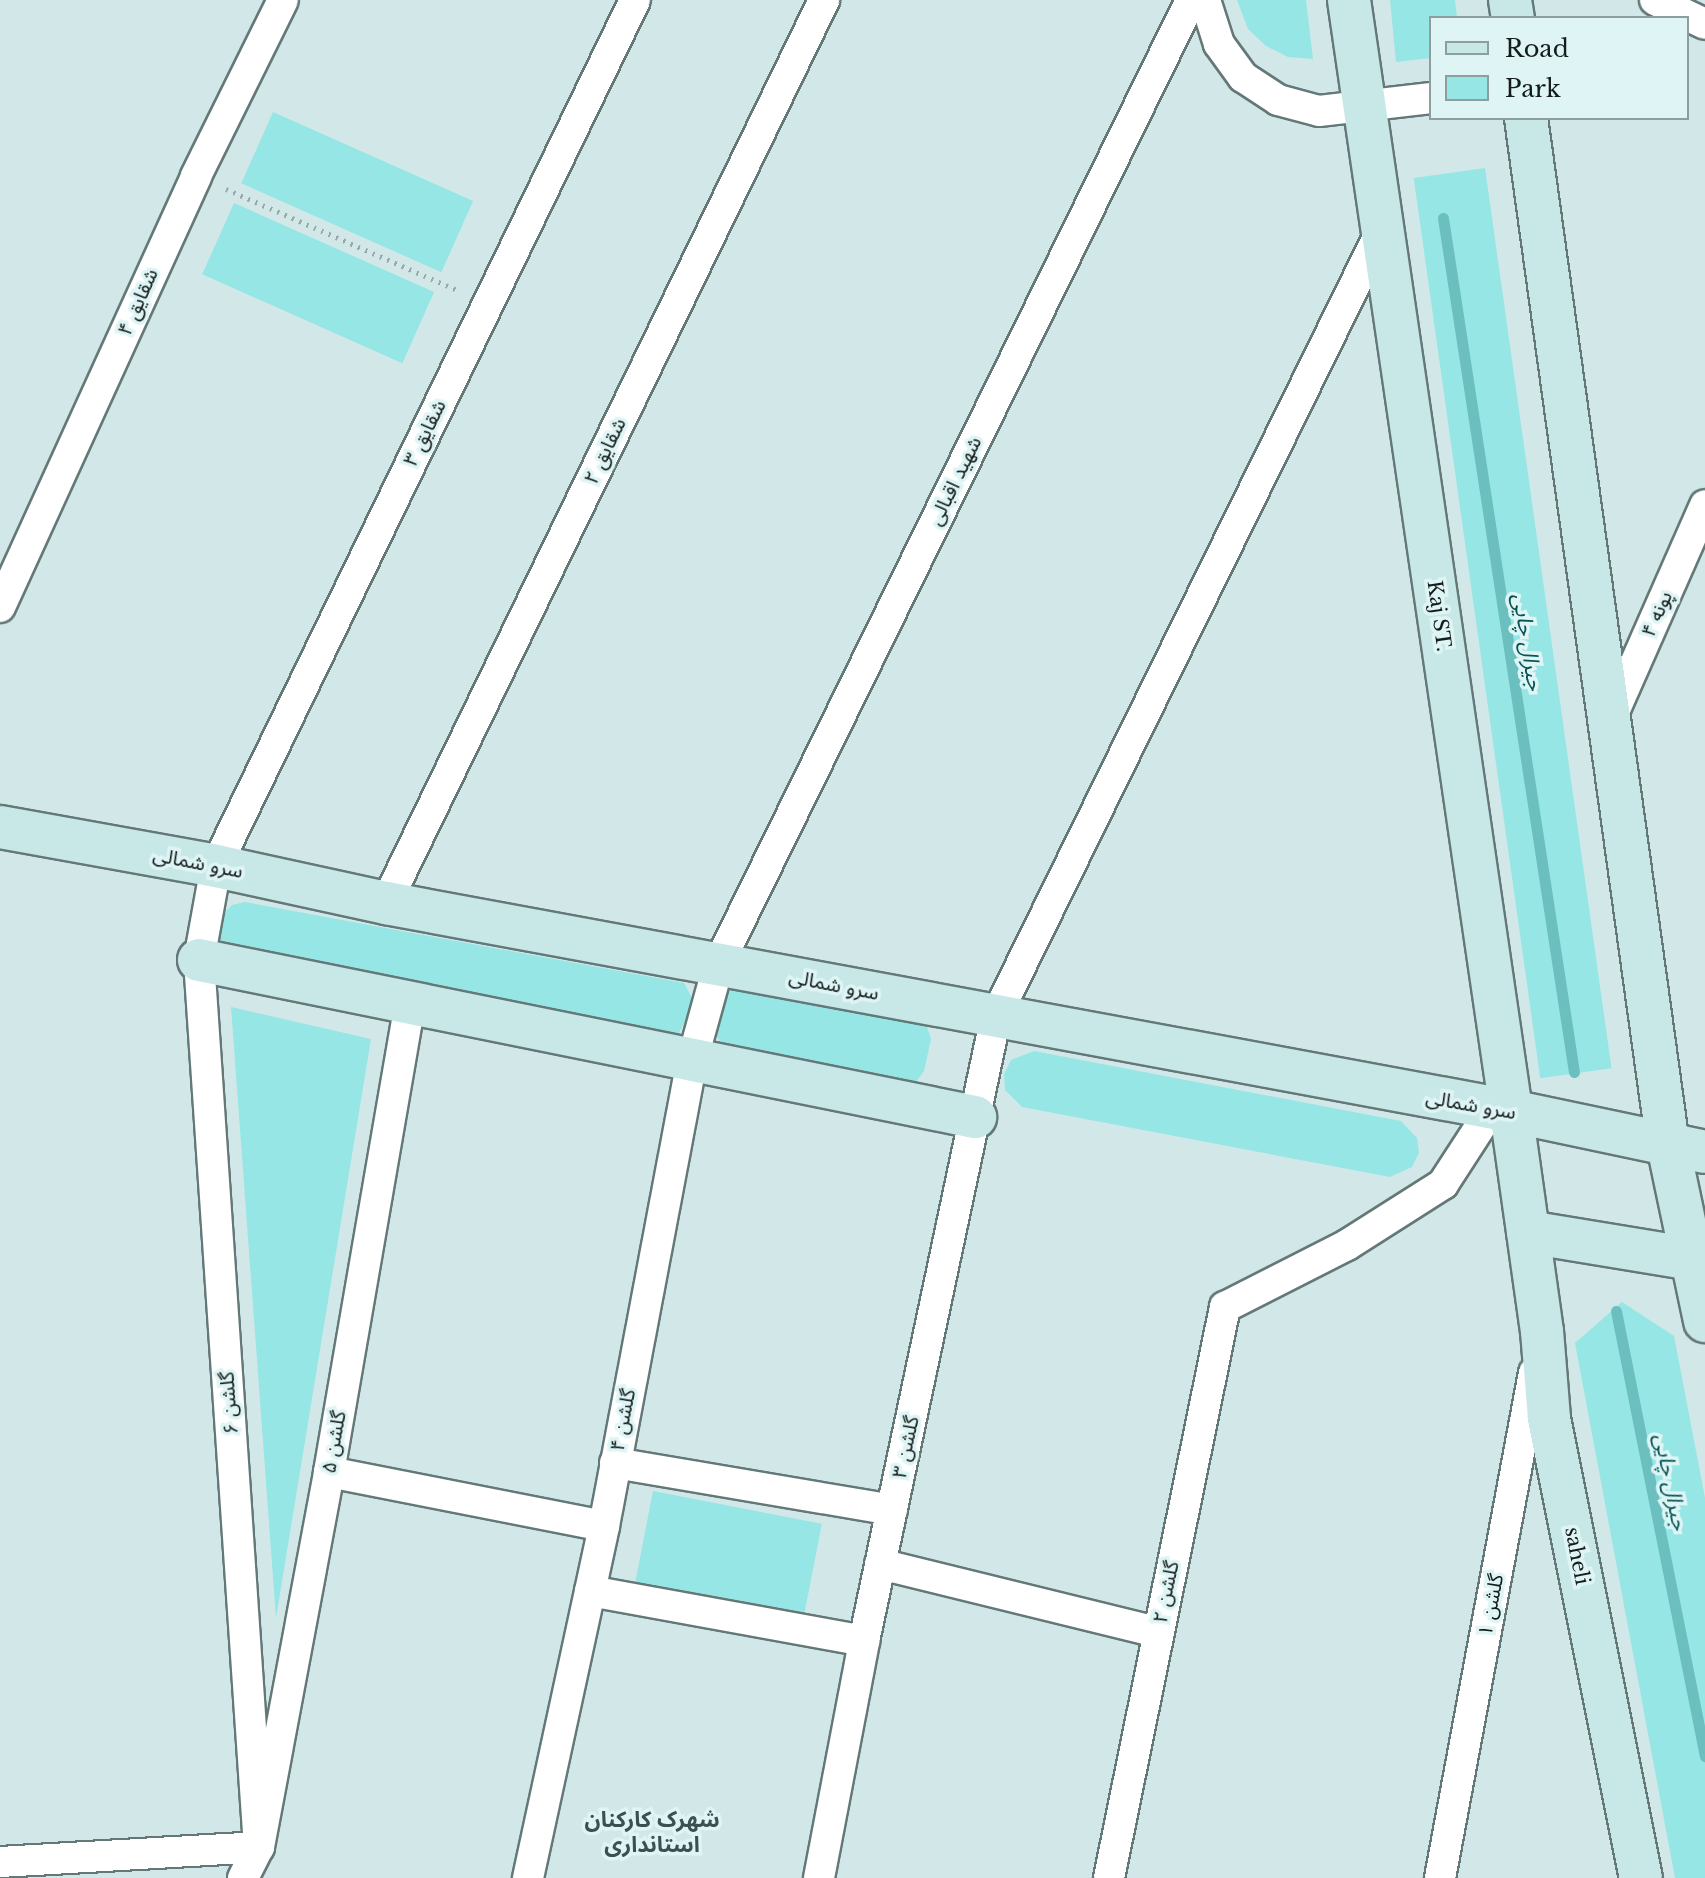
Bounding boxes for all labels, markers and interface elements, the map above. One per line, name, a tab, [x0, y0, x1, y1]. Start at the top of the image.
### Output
legend	[1429, 16, 1689, 120]
text: Road	[1505, 34, 1569, 63]
text: Park	[1505, 74, 1561, 103]
street label: شقایق ۴	[113, 265, 163, 339]
street label: شقایق ۳	[399, 396, 451, 470]
street label: شقایق ۲	[579, 414, 631, 488]
street label: شهید اقبالی	[923, 433, 987, 529]
street label: Kaj ST.	[1422, 579, 1456, 653]
street label: پونه ۴	[1636, 587, 1678, 641]
water label: جیرال چایی	[1507, 592, 1549, 692]
street label: سرو شمالی	[151, 843, 245, 883]
street label: سرو شمالی	[787, 965, 881, 1005]
street label: سرو شمالی	[1424, 1085, 1518, 1125]
street label: گلشن ۶	[215, 1371, 243, 1435]
street label: گلشن ۴	[605, 1387, 641, 1453]
street label: گلشن ۵	[317, 1409, 351, 1475]
street label: گلشن ۳	[888, 1414, 924, 1480]
water label: جیرال چایی	[1649, 1431, 1693, 1533]
street label: saheli	[1560, 1525, 1594, 1587]
street label: گلشن ۲	[1148, 1559, 1184, 1625]
street label: گلشن ۱	[1473, 1572, 1509, 1638]
district label: شهرک کارکنان استانداری	[584, 1806, 720, 1858]

